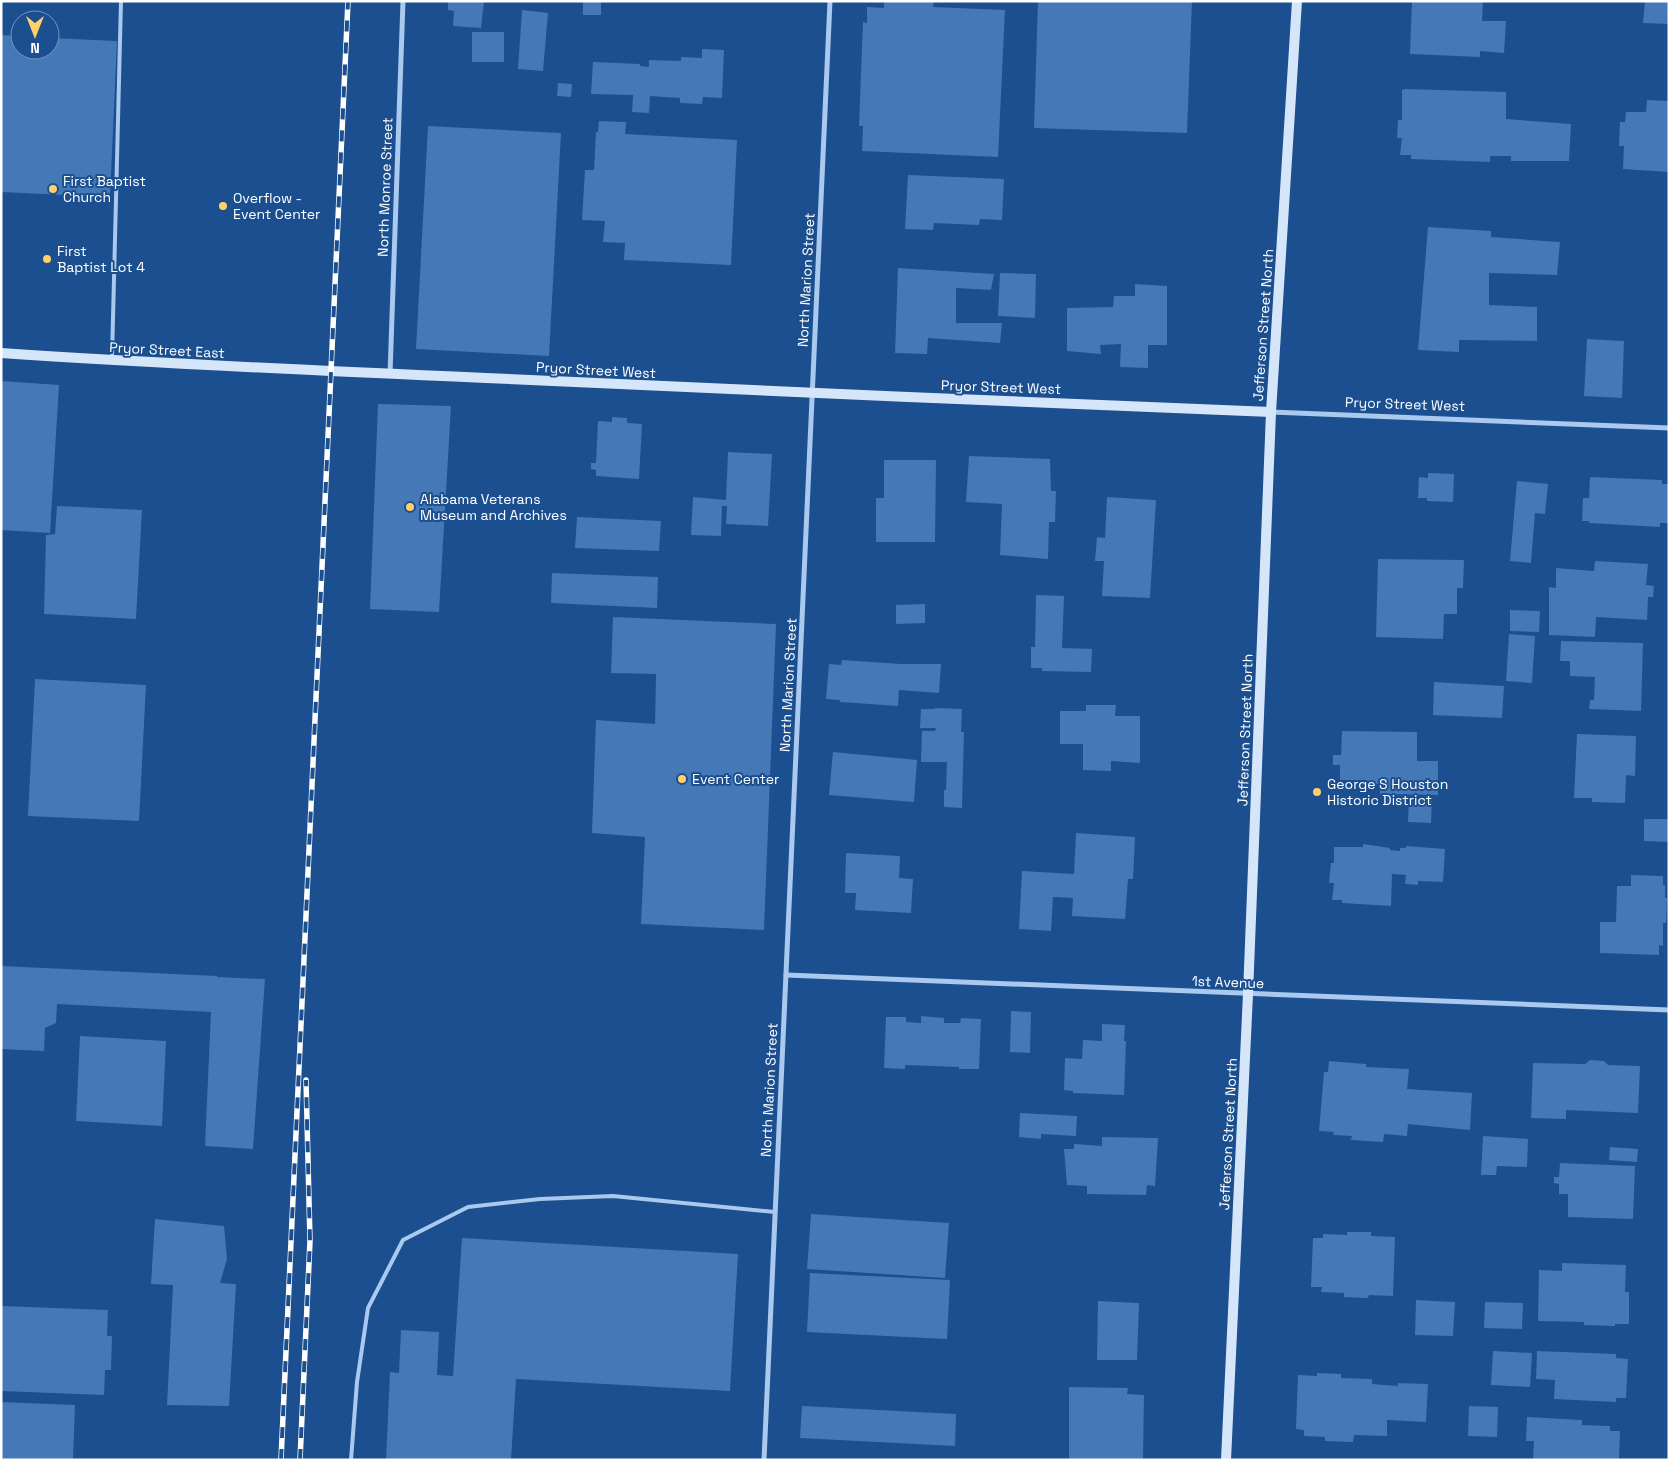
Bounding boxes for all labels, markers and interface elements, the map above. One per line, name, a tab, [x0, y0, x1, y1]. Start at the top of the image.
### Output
north arrow	[10, 10, 60, 60]
text: N	[30, 39, 40, 57]
street label: North Monroe Street	[374, 117, 396, 257]
place label: First Baptist Church	[63, 172, 146, 206]
marker: First Baptist Church	[47, 183, 59, 195]
place label: Overflow - Event Center	[233, 189, 320, 223]
marker: Overflow - Event Center	[217, 200, 229, 212]
street label: North Marion Street	[793, 212, 819, 348]
place label: First Baptist Lot 4	[57, 242, 145, 276]
street label: Jefferson Street North	[1249, 248, 1277, 402]
marker: First Baptist Lot 4	[41, 253, 53, 265]
street label: Pryor Street East	[109, 338, 225, 362]
street label: Pryor Street West	[536, 358, 656, 382]
street label: Pryor Street West	[941, 376, 1061, 398]
street label: Pryor Street West	[1345, 393, 1465, 415]
place label: Alabama Veterans Museum and Archives	[420, 490, 567, 524]
marker: Alabama Veterans Museum and Archives	[404, 501, 416, 513]
street label: North Marion Street	[775, 617, 801, 753]
street label: Jefferson Street North	[1233, 653, 1257, 807]
place label: Event Center	[692, 770, 779, 788]
marker: Event Center	[676, 773, 688, 785]
place label: George S Houston Historic District	[1327, 775, 1448, 809]
marker: George S Houston Historic District	[1311, 786, 1323, 798]
street label: 1st Avenue	[1192, 972, 1264, 992]
street label: North Marion Street	[756, 1022, 782, 1158]
street label: Jefferson Street North	[1215, 1057, 1241, 1211]

